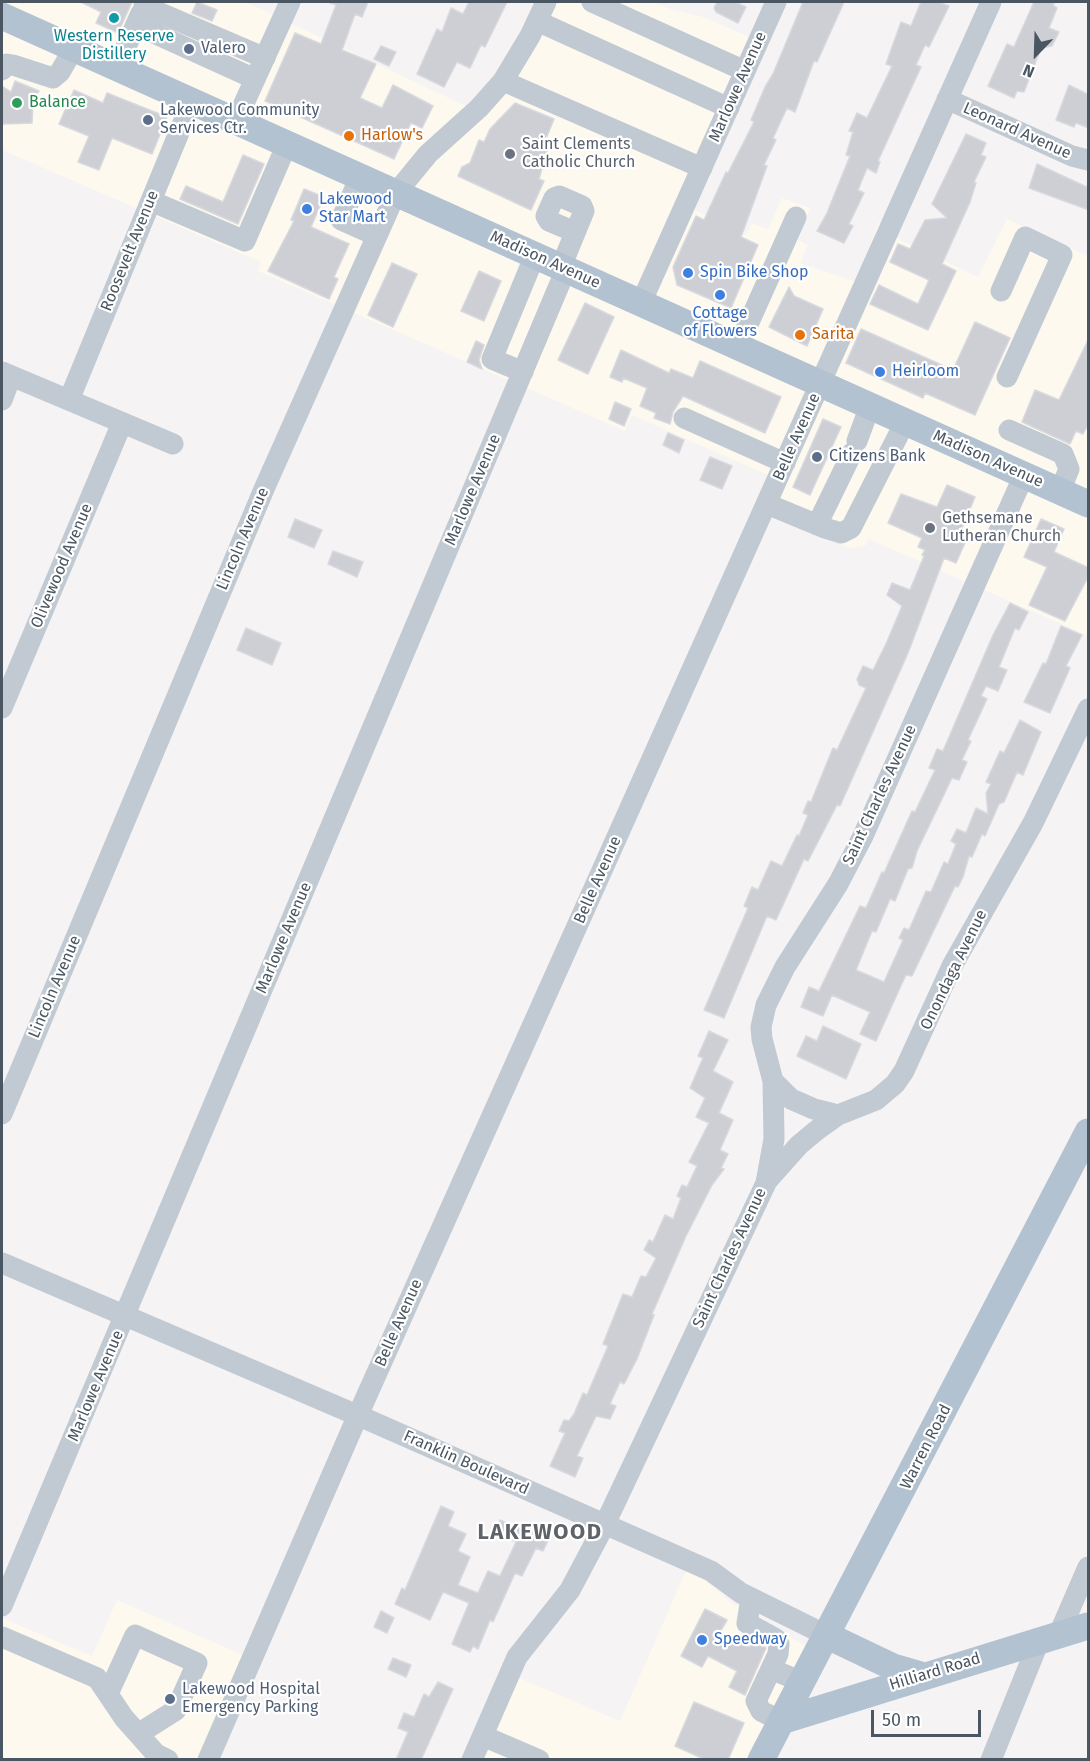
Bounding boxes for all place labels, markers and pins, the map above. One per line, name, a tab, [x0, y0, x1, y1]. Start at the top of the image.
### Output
marker: Western Reserve Distillery	[107, 11, 121, 25]
place label: Western Reserve Distillery	[54, 27, 174, 65]
place label: Valero	[201, 39, 246, 59]
marker: Valero	[182, 42, 196, 56]
place label: Balance	[29, 93, 86, 113]
marker: Balance	[10, 96, 24, 110]
place label: Lakewood Community Services Ctr.	[160, 101, 319, 139]
marker: Lakewood Community Services Ctr.	[141, 113, 155, 127]
place label: Harlow's	[361, 126, 423, 146]
marker: Harlow's	[342, 129, 356, 143]
place label: Saint Clements Catholic Church	[522, 135, 635, 173]
marker: Saint Clements Catholic Church	[503, 147, 517, 161]
place label: Lakewood Star Mart	[319, 190, 392, 228]
marker: Lakewood Star Mart	[300, 202, 314, 216]
place label: Spin Bike Shop	[700, 263, 809, 283]
marker: Spin Bike Shop	[681, 266, 695, 280]
marker: Cottage of Flowers	[713, 288, 727, 302]
place label: Cottage of Flowers	[683, 304, 757, 342]
place label: Sarita	[812, 325, 854, 345]
marker: Sarita	[793, 328, 807, 342]
place label: Heirloom	[892, 362, 959, 382]
marker: Heirloom	[873, 365, 887, 379]
place label: Citizens Bank	[829, 447, 925, 467]
marker: Citizens Bank	[810, 450, 824, 464]
place label: Gethsemane Lutheran Church	[942, 509, 1061, 547]
marker: Gethsemane Lutheran Church	[923, 521, 937, 535]
place label: Speedway	[714, 1630, 787, 1650]
marker: Speedway	[695, 1633, 709, 1647]
place label: Lakewood Hospital Emergency Parking	[182, 1680, 320, 1718]
marker: Lakewood Hospital Emergency Parking	[163, 1692, 177, 1706]

